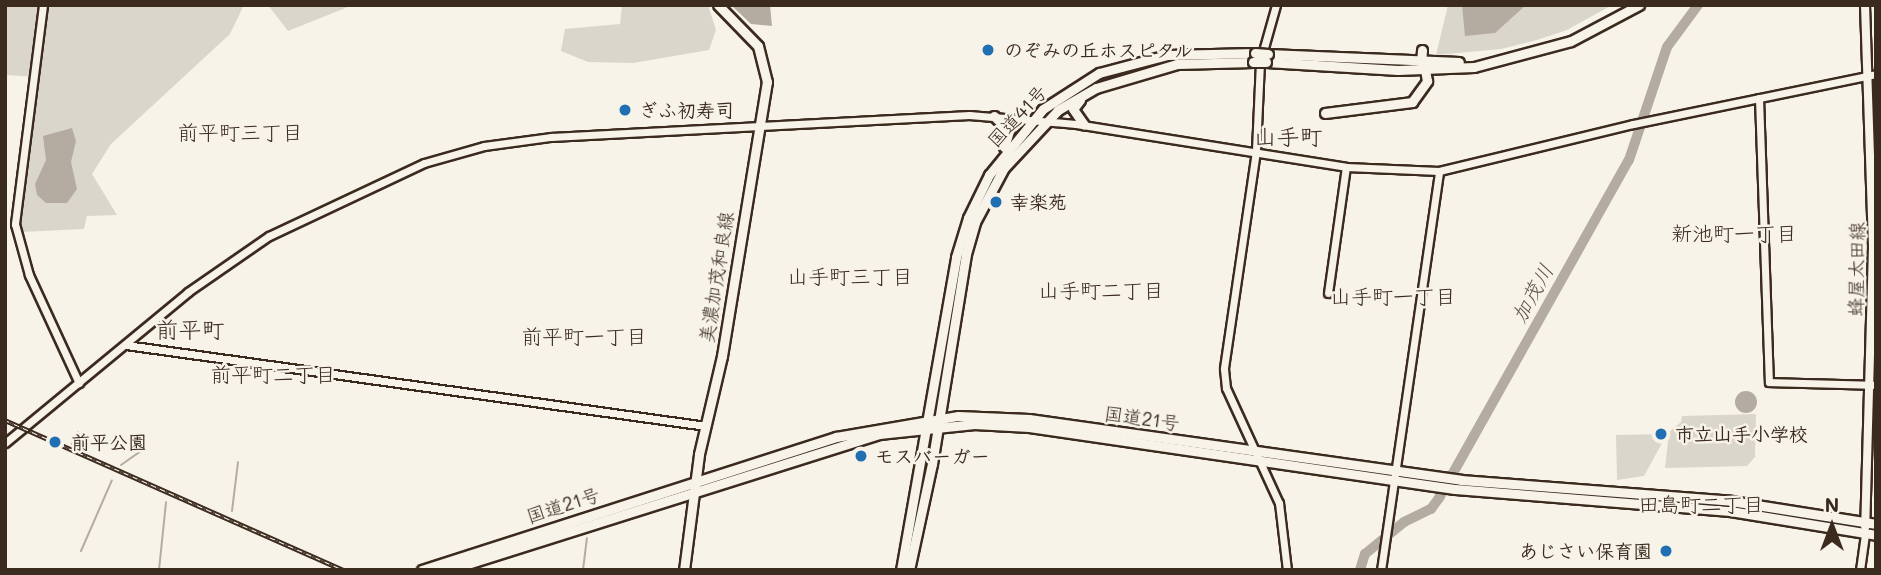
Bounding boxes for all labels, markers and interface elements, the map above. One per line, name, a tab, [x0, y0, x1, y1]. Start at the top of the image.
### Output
place label: のぞみの丘ホスピタル	[1004, 39, 1194, 61]
marker: のぞみの丘ホスピタル	[978, 40, 998, 60]
street label: 国道41号	[983, 80, 1051, 152]
place label: ぎふ初寿司	[639, 99, 734, 121]
marker: ぎふ初寿司	[617, 102, 633, 118]
district label: 前平町三丁目	[177, 119, 303, 145]
district label: 山手町	[1254, 122, 1322, 150]
place label: 幸楽苑	[1010, 191, 1067, 213]
marker: 幸楽苑	[988, 194, 1004, 210]
street label: 美濃加茂和良線	[694, 210, 738, 344]
district label: 新池町一丁目	[1671, 220, 1797, 246]
street label: 蜂屋太田線	[1844, 221, 1868, 317]
water label: 加茂川	[1506, 259, 1558, 327]
district label: 山手町三丁目	[787, 263, 913, 289]
district label: 山手町二丁目	[1038, 277, 1164, 303]
district label: 山手町一丁目	[1330, 283, 1456, 309]
district label: 前平町	[156, 315, 224, 343]
district label: 前平町一丁目	[521, 323, 647, 349]
district label: 前平町二丁目	[210, 361, 336, 387]
street label: 国道21号	[1103, 401, 1181, 435]
place label: 市立山手小学校	[1675, 423, 1808, 445]
marker: 市立山手小学校	[1653, 426, 1669, 442]
place label: 前平公園	[71, 431, 147, 453]
marker: 前平公園	[45, 432, 65, 452]
place label: モスバーガー	[875, 445, 989, 467]
marker: モスバーガー	[853, 448, 869, 464]
street label: 国道21号	[523, 482, 603, 528]
district label: 田島町二丁目	[1638, 491, 1764, 517]
north arrow	[1797, 491, 1867, 561]
text: N	[1825, 492, 1839, 517]
place label: あじさい保育園	[1519, 540, 1652, 562]
marker: あじさい保育園	[1658, 543, 1674, 559]

